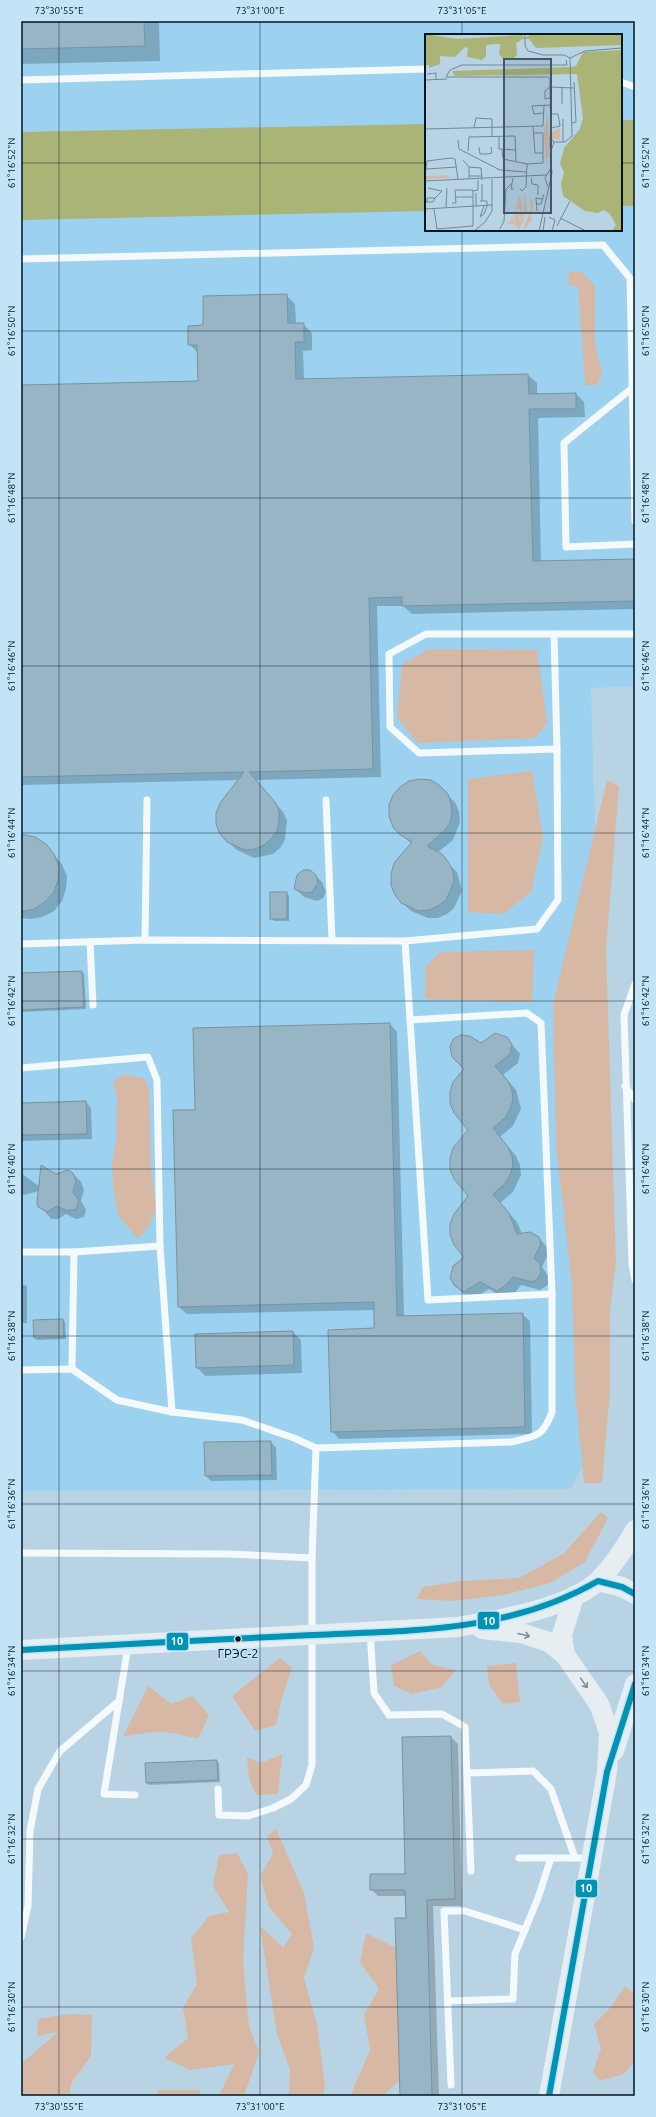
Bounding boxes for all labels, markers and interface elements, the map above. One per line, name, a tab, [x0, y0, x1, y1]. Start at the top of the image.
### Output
text: 73°30'55"E	[34, 5, 84, 16]
text: 73°31'00"E	[235, 5, 285, 16]
text: 73°31'05"E	[437, 5, 487, 16]
inset map	[425, 34, 622, 231]
text: 61°16'52"N	[6, 138, 17, 188]
text: 61°16'52"N	[640, 138, 651, 188]
text: 61°16'50"N	[6, 306, 17, 356]
text: 61°16'50"N	[640, 306, 651, 356]
text: 61°16'48"N	[6, 473, 17, 523]
text: 61°16'48"N	[640, 473, 651, 523]
text: 61°16'46"N	[6, 641, 17, 691]
text: 61°16'46"N	[640, 641, 651, 691]
text: 61°16'44"N	[6, 808, 17, 858]
text: 61°16'44"N	[640, 808, 651, 858]
text: 61°16'42"N	[6, 976, 17, 1026]
text: 61°16'42"N	[640, 976, 651, 1026]
text: 61°16'40"N	[6, 1144, 17, 1194]
text: 61°16'40"N	[640, 1144, 651, 1194]
text: 61°16'38"N	[6, 1311, 17, 1361]
text: 61°16'38"N	[640, 1311, 651, 1361]
text: 61°16'36"N	[6, 1479, 17, 1529]
text: 61°16'36"N	[640, 1479, 651, 1529]
line badge: 10	[477, 1611, 500, 1630]
text: 10	[483, 1615, 495, 1627]
line badge: 10	[166, 1632, 189, 1651]
one-way arrow	[518, 1632, 531, 1639]
marker: ГРЭС-2	[233, 1634, 243, 1644]
text: 10	[171, 1635, 183, 1647]
text: 61°16'34"N	[6, 1646, 17, 1696]
place label: ГРЭС-2	[218, 1646, 259, 1660]
text: 61°16'34"N	[640, 1646, 651, 1696]
one-way arrow	[580, 1677, 588, 1688]
text: 61°16'32"N	[6, 1814, 17, 1864]
text: 61°16'32"N	[640, 1814, 651, 1864]
line badge: 10	[575, 1879, 598, 1898]
text: 10	[580, 1882, 592, 1894]
text: 61°16'30"N	[6, 1982, 17, 2032]
text: 61°16'30"N	[640, 1982, 651, 2032]
text: 73°30'55"E	[34, 2101, 84, 2112]
text: 73°31'00"E	[235, 2101, 285, 2112]
text: 73°31'05"E	[437, 2101, 487, 2112]

